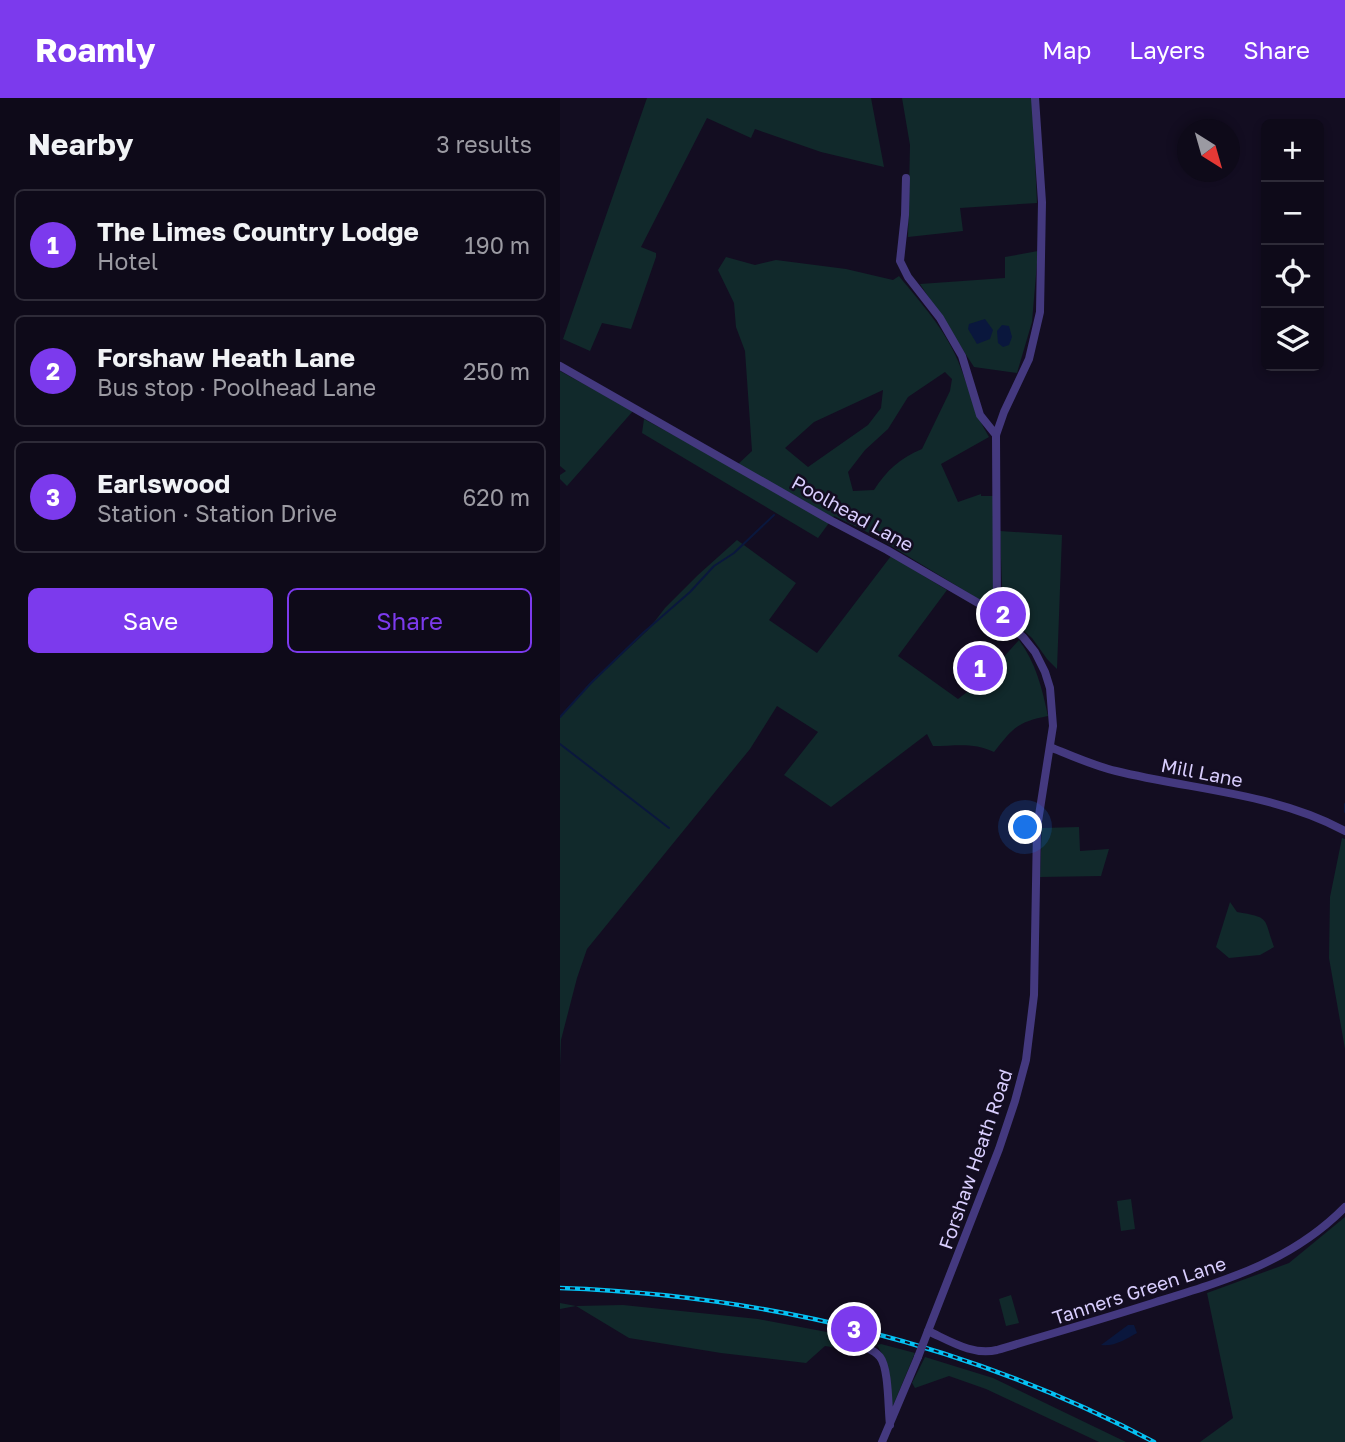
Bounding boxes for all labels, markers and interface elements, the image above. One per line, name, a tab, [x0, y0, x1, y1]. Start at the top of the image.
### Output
text: Roamly	[35, 30, 155, 69]
text: Map	[1042, 35, 1091, 64]
text: Layers	[1129, 35, 1205, 64]
text: Share	[1243, 35, 1310, 64]
north arrow	[1177, 119, 1240, 182]
map controls	[1261, 119, 1324, 371]
button: +	[1261, 119, 1324, 182]
text: Nearby	[28, 126, 133, 162]
text: 3 results	[436, 130, 532, 158]
button: −	[1261, 182, 1324, 245]
text: The Limes Country Lodge	[97, 216, 419, 247]
text: 1	[47, 231, 59, 259]
text: 190 m	[465, 231, 530, 259]
button: locate	[1261, 245, 1324, 308]
text: Hotel	[97, 247, 158, 275]
button: layers	[1261, 308, 1324, 371]
text: Forshaw Heath Lane	[97, 342, 355, 373]
text: 2	[46, 357, 60, 385]
text: 250 m	[463, 357, 530, 385]
text: Bus stop · Poolhead Lane	[97, 373, 376, 401]
text: Earlswood	[97, 468, 230, 499]
street label: Poolhead Lane	[788, 470, 918, 556]
text: 3	[46, 483, 60, 511]
text: 620 m	[462, 483, 530, 511]
text: Station · Station Drive	[97, 499, 337, 527]
button: Save	[28, 588, 273, 653]
button: Share	[287, 588, 532, 653]
pin: 2	[980, 588, 1026, 640]
pin: 1	[957, 642, 1003, 694]
street label: Mill Lane	[1159, 753, 1245, 791]
your location	[1008, 810, 1042, 844]
street label: Forshaw Heath Road	[933, 1066, 1017, 1252]
street label: Tanners Green Lane	[1049, 1251, 1229, 1329]
pin: 3	[831, 1303, 877, 1355]

